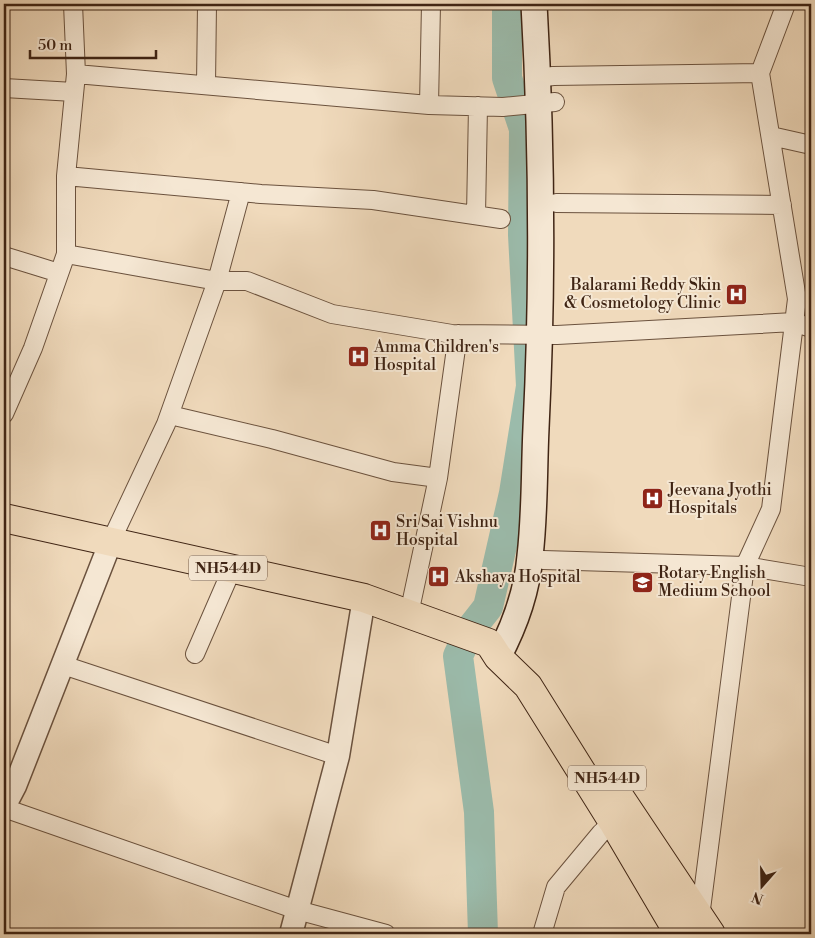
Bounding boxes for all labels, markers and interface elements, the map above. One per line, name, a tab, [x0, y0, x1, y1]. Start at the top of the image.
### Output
scale bar	[30, 28, 156, 60]
text: 50 m	[38, 36, 72, 55]
place label: Balarami Reddy Skin & Cosmetology Clinic	[564, 275, 721, 313]
hospital icon: Balarami Reddy Skin & Cosmetology Clinic	[725, 282, 749, 306]
place label: Amma Children's Hospital	[373, 337, 499, 375]
hospital icon: Amma Children's Hospital	[346, 344, 370, 368]
place label: Jeevana Jyothi Hospitals	[667, 480, 772, 518]
hospital icon: Jeevana Jyothi Hospitals	[640, 487, 664, 511]
place label: Sri Sai Vishnu Hospital	[396, 512, 498, 550]
hospital icon: Sri Sai Vishnu Hospital	[368, 519, 392, 543]
road number: NH544D	[189, 556, 267, 580]
place label: Rotary English Medium School	[658, 563, 771, 601]
hospital icon: Akshaya Hospital	[427, 565, 451, 589]
place label: Akshaya Hospital	[454, 567, 581, 587]
school or university icon: Rotary English Medium School	[630, 570, 654, 594]
road number: NH544D	[568, 766, 646, 790]
north arrow	[738, 860, 788, 910]
text: N	[750, 887, 766, 908]

